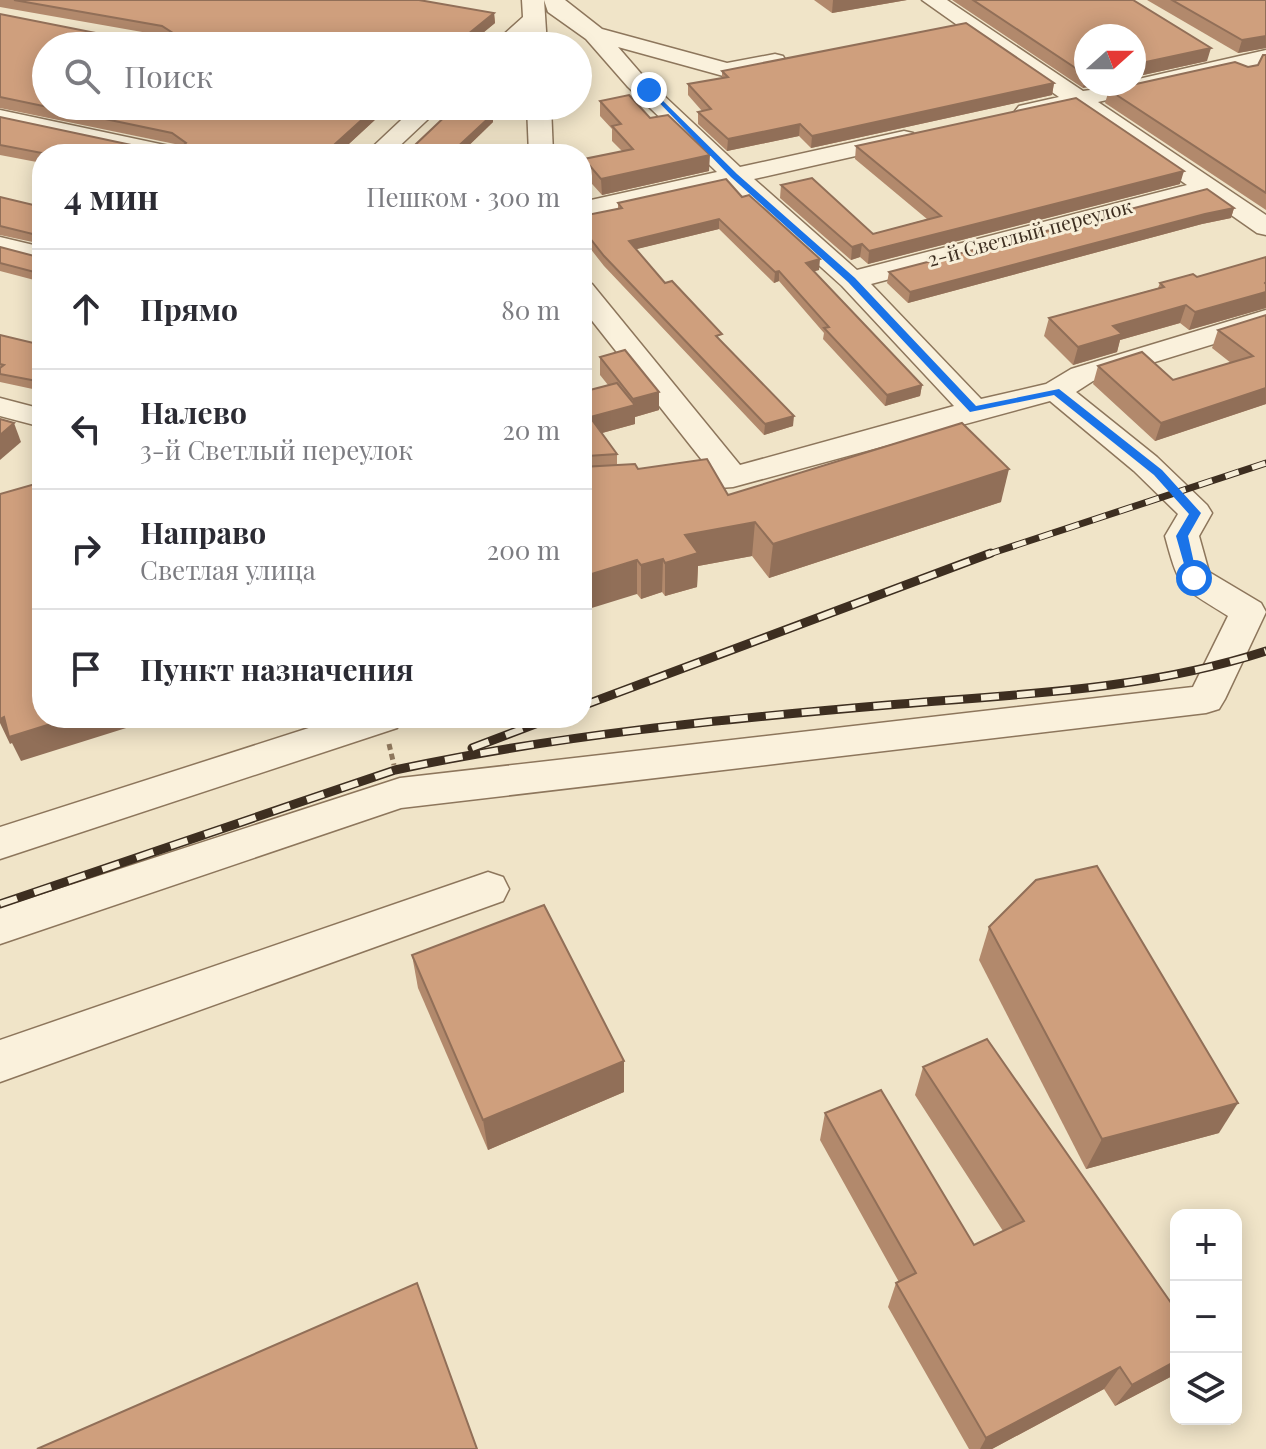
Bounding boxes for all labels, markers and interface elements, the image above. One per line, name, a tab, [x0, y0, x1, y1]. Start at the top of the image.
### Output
north arrow	[1074, 24, 1146, 96]
search box	[32, 32, 592, 120]
icon: search	[60, 54, 104, 98]
text: Поиск	[124, 56, 213, 96]
route end	[631, 72, 667, 108]
text: 4 мин	[64, 173, 159, 219]
text: Пешком · 300 m	[366, 179, 560, 214]
street label: 2-й Светлый переулок	[924, 191, 1135, 272]
icon: ahead	[64, 287, 108, 331]
text: Прямо	[140, 289, 238, 329]
text: 80 m	[501, 292, 560, 327]
text: Налево	[140, 392, 247, 432]
icon: left	[64, 407, 108, 451]
text: 20 m	[502, 412, 560, 447]
text: 3-й Светлый переулок	[140, 432, 413, 467]
text: Направо	[140, 512, 266, 552]
icon: right	[64, 527, 108, 571]
text: 200 m	[487, 532, 560, 567]
text: Светлая улица	[140, 552, 316, 587]
route start	[1176, 560, 1212, 596]
icon: arrive	[64, 647, 108, 691]
text: Пункт назначения	[140, 649, 414, 689]
map controls	[1170, 1209, 1242, 1425]
button: +	[1170, 1209, 1242, 1281]
button: −	[1170, 1281, 1242, 1353]
button: layers	[1170, 1353, 1242, 1425]

